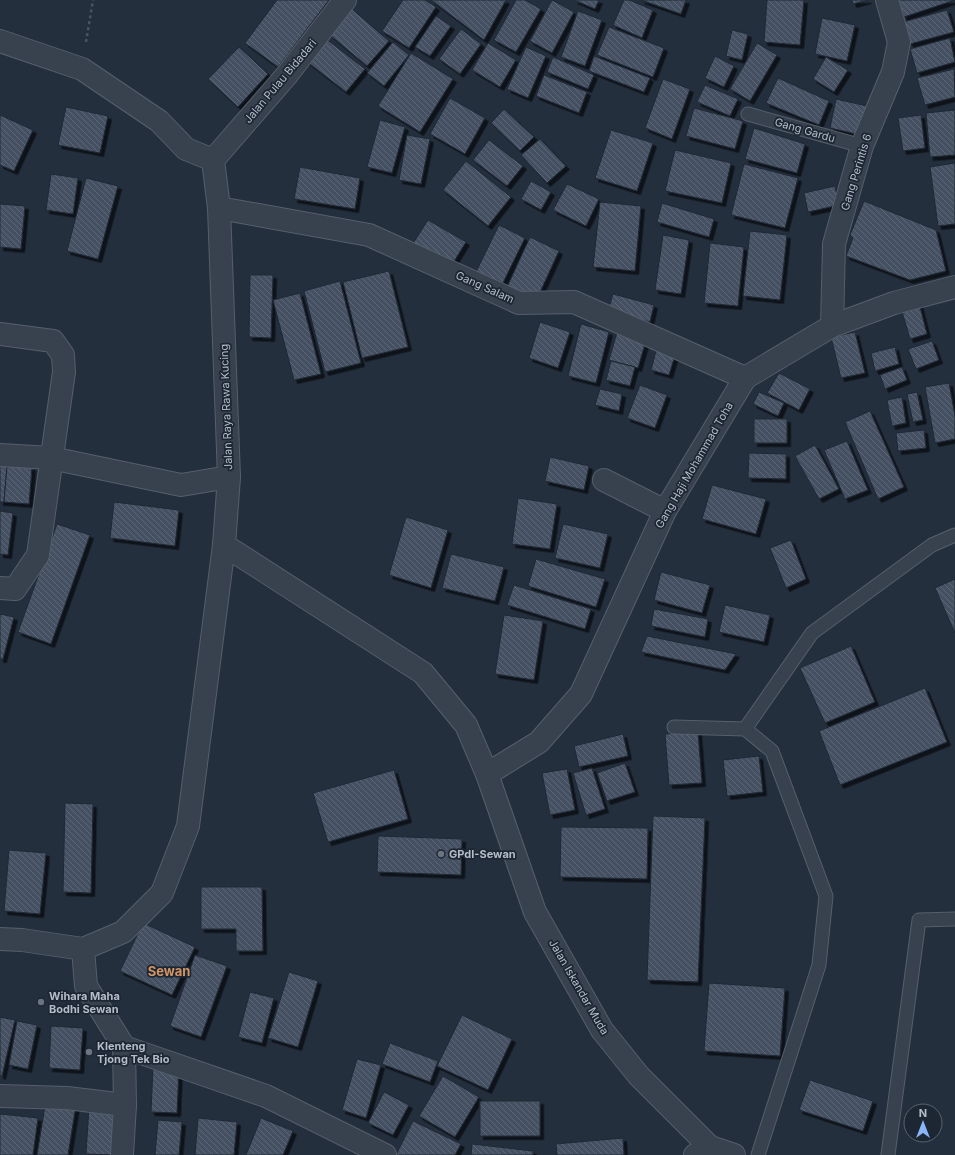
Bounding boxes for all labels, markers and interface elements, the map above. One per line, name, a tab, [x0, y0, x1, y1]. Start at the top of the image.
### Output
street label: Jalan Pulau Bidadari	[241, 36, 319, 126]
street label: Gang Gardu	[773, 115, 837, 145]
street label: Gang Perintis 6	[838, 132, 874, 212]
street label: Gang Salam	[454, 268, 516, 306]
street label: Jalan Raya Rawa Kucing	[217, 344, 235, 470]
street label: Gang Haji Mohammad Toha	[652, 399, 736, 531]
place label: GPdI-Sewan	[449, 847, 516, 861]
marker: GPdI-Sewan	[436, 849, 446, 859]
street label: Jalan Iskandar Muda	[546, 937, 612, 1037]
district label: Sewan	[148, 963, 190, 979]
place label: Wihara Maha Bodhi Sewan	[49, 989, 120, 1016]
marker: Wihara Maha Bodhi Sewan	[36, 997, 46, 1007]
place label: Klenteng Tjong Tek Bio	[97, 1039, 170, 1066]
marker: Klenteng Tjong Tek Bio	[84, 1047, 94, 1057]
north arrow	[903, 1103, 943, 1143]
text: N	[919, 1106, 927, 1120]

